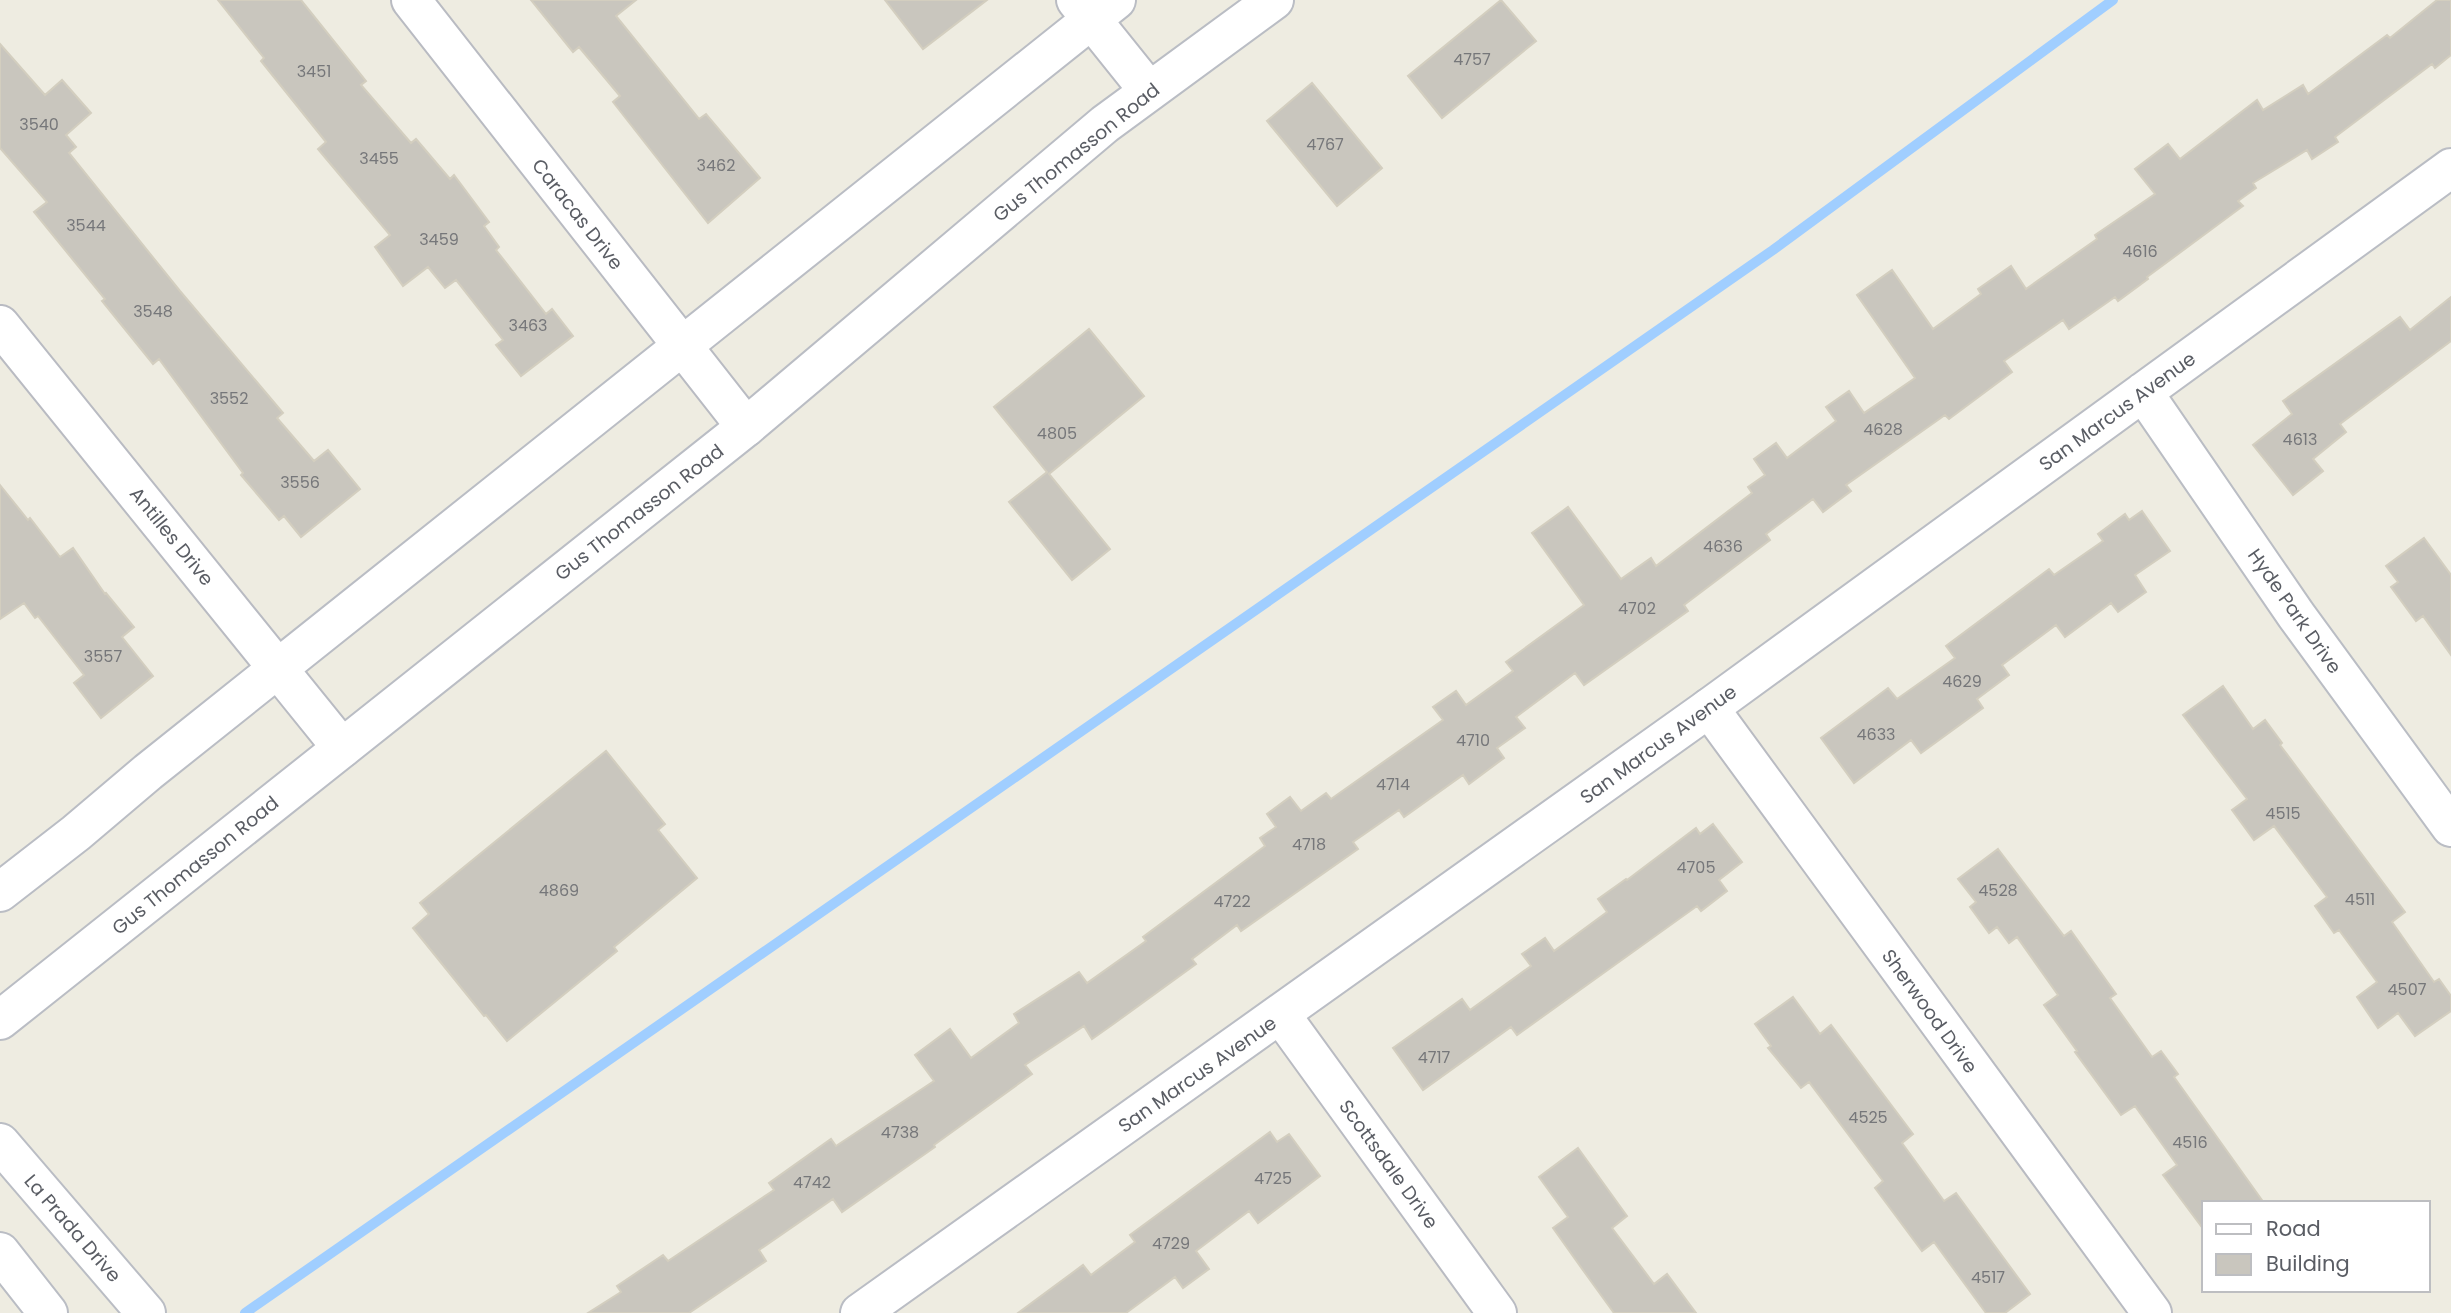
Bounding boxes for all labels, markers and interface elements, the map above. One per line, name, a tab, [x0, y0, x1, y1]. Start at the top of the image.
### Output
house number: 4757	[1453, 48, 1491, 71]
house number: 3451	[297, 60, 331, 83]
street label: Gus Thomasson Road	[987, 77, 1165, 228]
house number: 3540	[19, 113, 59, 136]
house number: 4767	[1306, 133, 1344, 156]
house number: 3455	[359, 147, 399, 170]
street label: Caracas Drive	[526, 153, 630, 276]
house number: 3462	[697, 154, 735, 177]
house number: 3544	[66, 214, 106, 237]
house number: 3459	[419, 228, 459, 251]
house number: 4616	[2122, 240, 2158, 263]
house number: 3548	[133, 300, 173, 323]
house number: 3463	[508, 314, 548, 337]
street label: San Marcus Avenue	[2033, 345, 2201, 477]
house number: 3552	[210, 387, 248, 410]
house number: 4628	[1863, 418, 1903, 441]
house number: 4805	[1037, 422, 1077, 445]
house number: 4613	[2283, 428, 2317, 451]
street label: Gus Thomasson Road	[549, 438, 729, 587]
house number: 3556	[280, 471, 320, 494]
street label: Antilles Drive	[123, 481, 220, 592]
house number: 4636	[1703, 535, 1743, 558]
street label: Hyde Park Drive	[2241, 543, 2348, 679]
house number: 4702	[1618, 597, 1656, 620]
house number: 3557	[84, 645, 122, 668]
house number: 4629	[1942, 670, 1982, 693]
street label: San Marcus Avenue	[1574, 678, 1742, 810]
house number: 4633	[1856, 723, 1896, 746]
house number: 4710	[1456, 729, 1490, 752]
house number: 4714	[1376, 773, 1410, 796]
street label: Gus Thomasson Road	[106, 790, 284, 941]
house number: 4515	[2265, 802, 2301, 825]
house number: 4718	[1292, 833, 1326, 856]
house number: 4705	[1677, 856, 1715, 879]
house number: 4869	[539, 879, 579, 902]
house number: 4528	[1978, 879, 2018, 902]
house number: 4511	[2345, 888, 2375, 911]
house number: 4722	[1213, 890, 1251, 913]
street label: Sherwood Drive	[1875, 944, 1984, 1079]
house number: 4507	[2388, 978, 2427, 1001]
street label: San Marcus Avenue	[1113, 1010, 1282, 1139]
house number: 4717	[1418, 1046, 1451, 1069]
street label: Scottsdale Drive	[1333, 1094, 1445, 1234]
house number: 4525	[1848, 1106, 1888, 1129]
house number: 4738	[881, 1121, 919, 1144]
house number: 4516	[2172, 1131, 2208, 1154]
house number: 4725	[1254, 1167, 1292, 1190]
street label: La Prada Drive	[18, 1168, 127, 1288]
house number: 4742	[793, 1171, 831, 1194]
legend	[2202, 1201, 2430, 1292]
text: Road	[2266, 1214, 2321, 1243]
house number: 4729	[1152, 1232, 1190, 1255]
text: Building	[2266, 1249, 2350, 1278]
house number: 4517	[1971, 1266, 2005, 1289]

